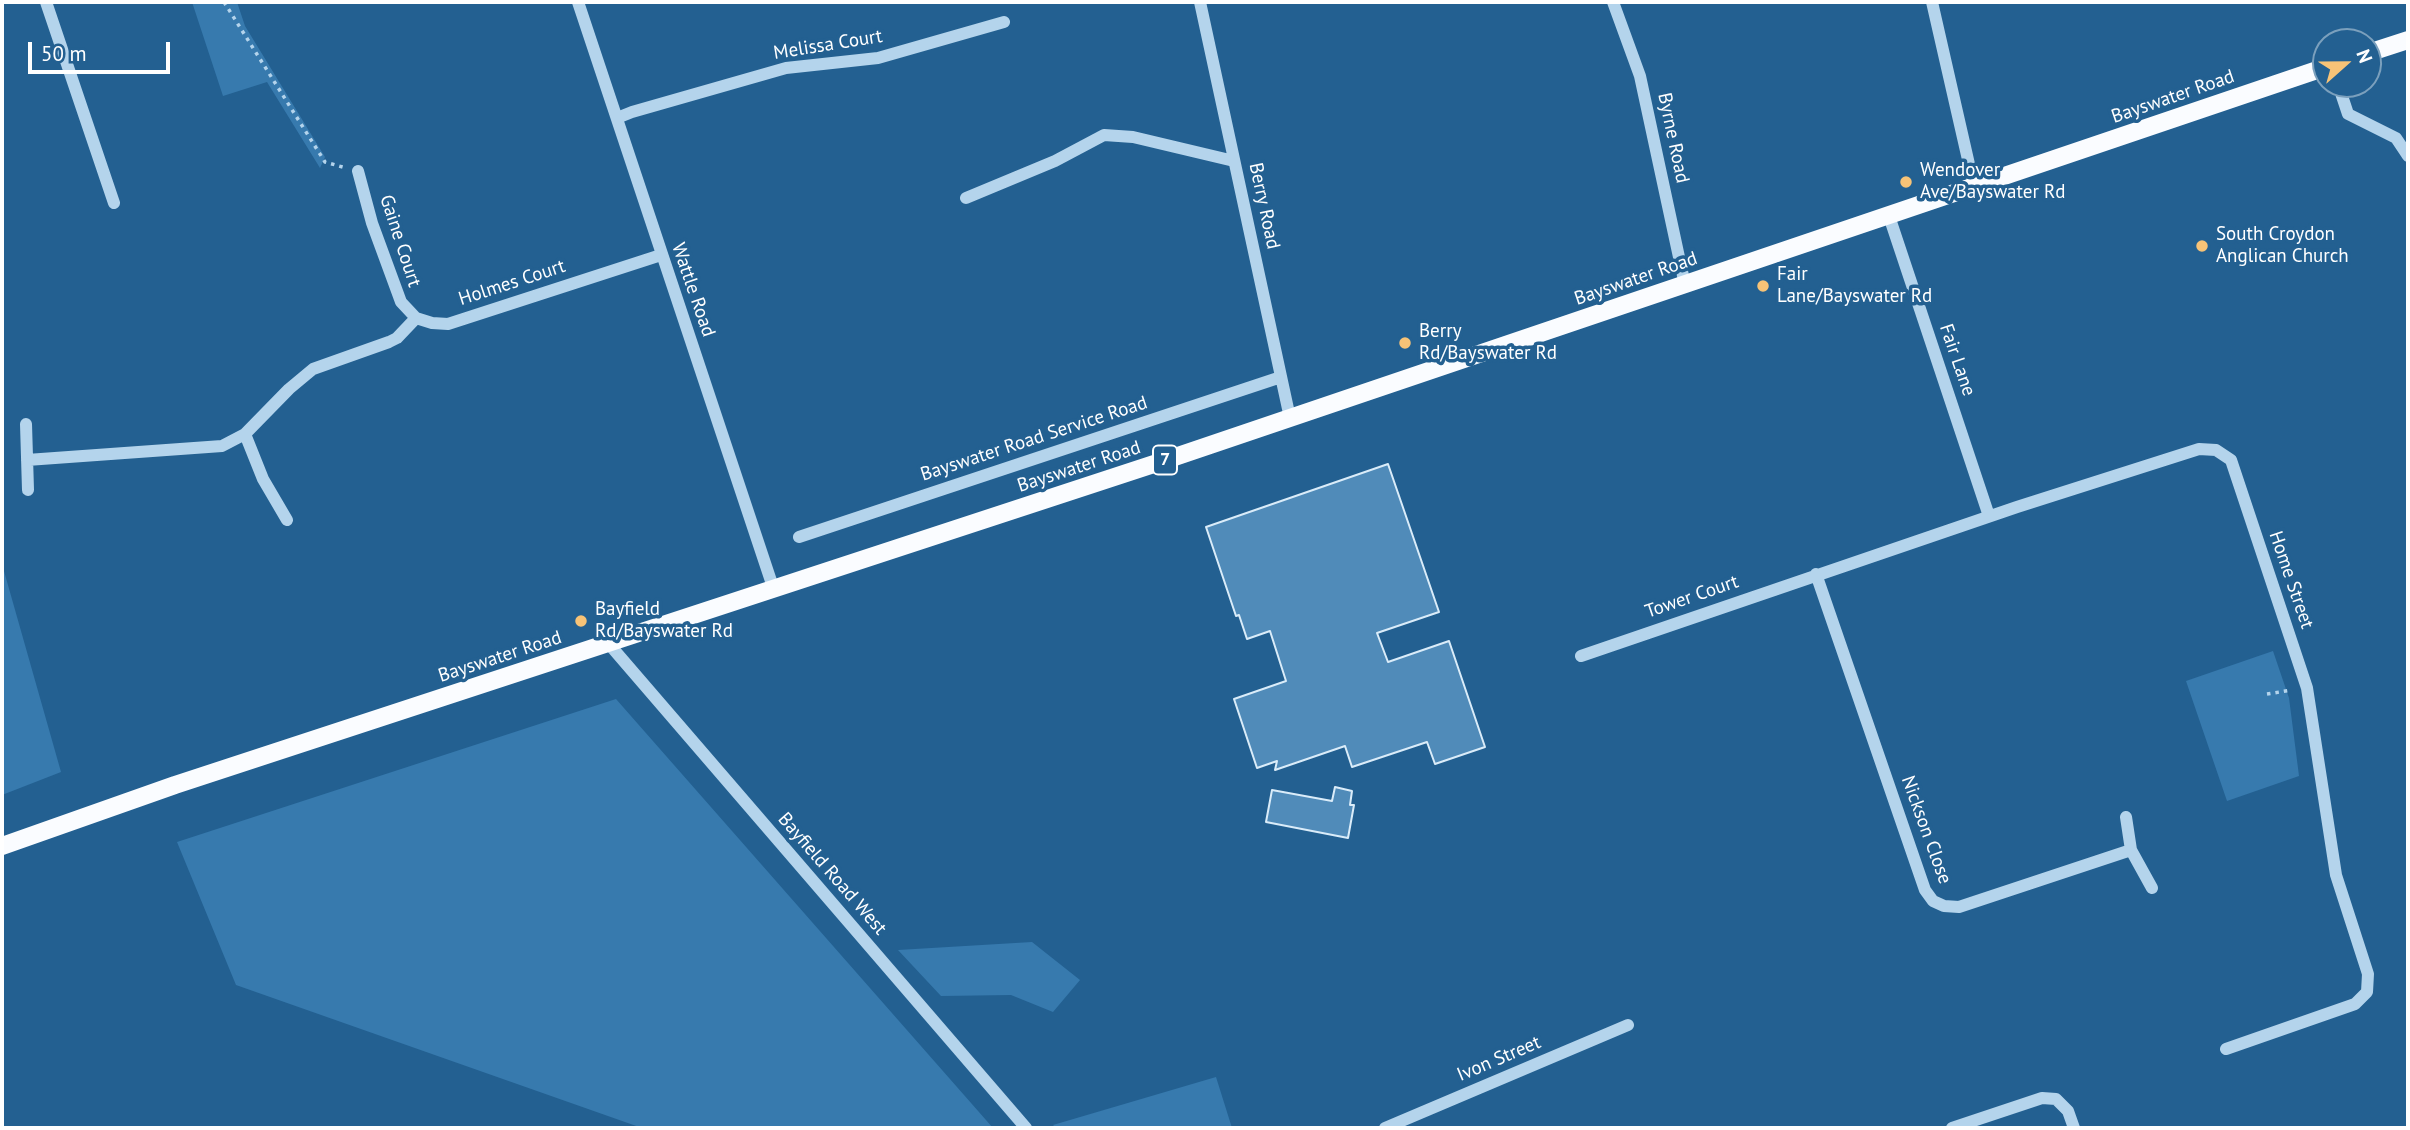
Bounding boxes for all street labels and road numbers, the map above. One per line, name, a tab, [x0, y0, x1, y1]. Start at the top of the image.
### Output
street label: Melissa Court	[772, 25, 884, 65]
street label: Bayswater Road	[2109, 65, 2237, 129]
street label: Byrne Road	[1652, 91, 1694, 185]
street label: Berry Road	[1244, 161, 1284, 251]
street label: Gaine Court	[374, 192, 426, 290]
street label: Wattle Road	[666, 240, 720, 340]
street label: Bayswater Road	[1572, 247, 1700, 311]
street label: Holmes Court	[456, 255, 568, 311]
street label: Fair Lane	[1934, 321, 1980, 399]
street label: Bayswater Road Service Road	[918, 392, 1150, 486]
street label: Bayswater Road	[1014, 436, 1144, 498]
road number: 7	[1153, 446, 1177, 474]
street label: Home Street	[2264, 528, 2318, 632]
street label: Tower Court	[1642, 570, 1742, 624]
street label: Bayswater Road	[435, 626, 565, 688]
street label: Nickson Close	[1896, 773, 1956, 887]
street label: Bayfield Road West	[773, 808, 891, 940]
street label: Ivon Street	[1454, 1031, 1544, 1087]

